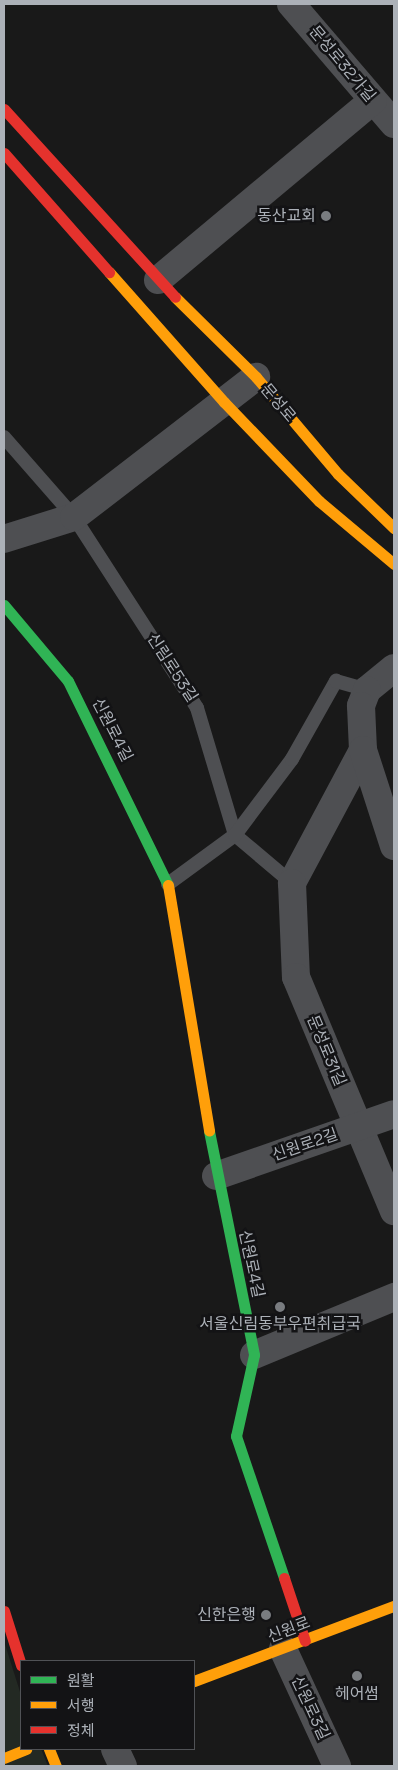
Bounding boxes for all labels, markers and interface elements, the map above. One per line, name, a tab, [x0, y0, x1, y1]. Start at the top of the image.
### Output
street label: 문성로32가길	[305, 22, 379, 106]
place label: 동산교회	[257, 206, 316, 226]
marker: 동산교회	[320, 210, 332, 222]
street label: 문성로	[256, 380, 300, 426]
street label: 신림로53길	[143, 630, 201, 706]
street label: 신원로4길	[88, 695, 136, 765]
street label: 문성로31길	[303, 1013, 349, 1089]
street label: 신원로2길	[269, 1125, 341, 1165]
street label: 신원로4길	[234, 1228, 268, 1300]
marker: 서울신림동부우편취급국	[274, 1301, 286, 1313]
place label: 서울신림동부우편취급국	[199, 1314, 361, 1334]
place label: 신한은행	[197, 1605, 256, 1625]
marker: 신한은행	[260, 1609, 272, 1621]
street label: 신원로	[265, 1613, 313, 1647]
legend	[20, 1660, 195, 1750]
marker: 헤어썸	[351, 1670, 363, 1682]
text: 원활	[67, 1671, 95, 1690]
street label: 신원로3길	[287, 1673, 333, 1743]
place label: 헤어썸	[335, 1684, 379, 1704]
text: 서행	[67, 1696, 95, 1715]
text: 정체	[67, 1721, 95, 1740]

